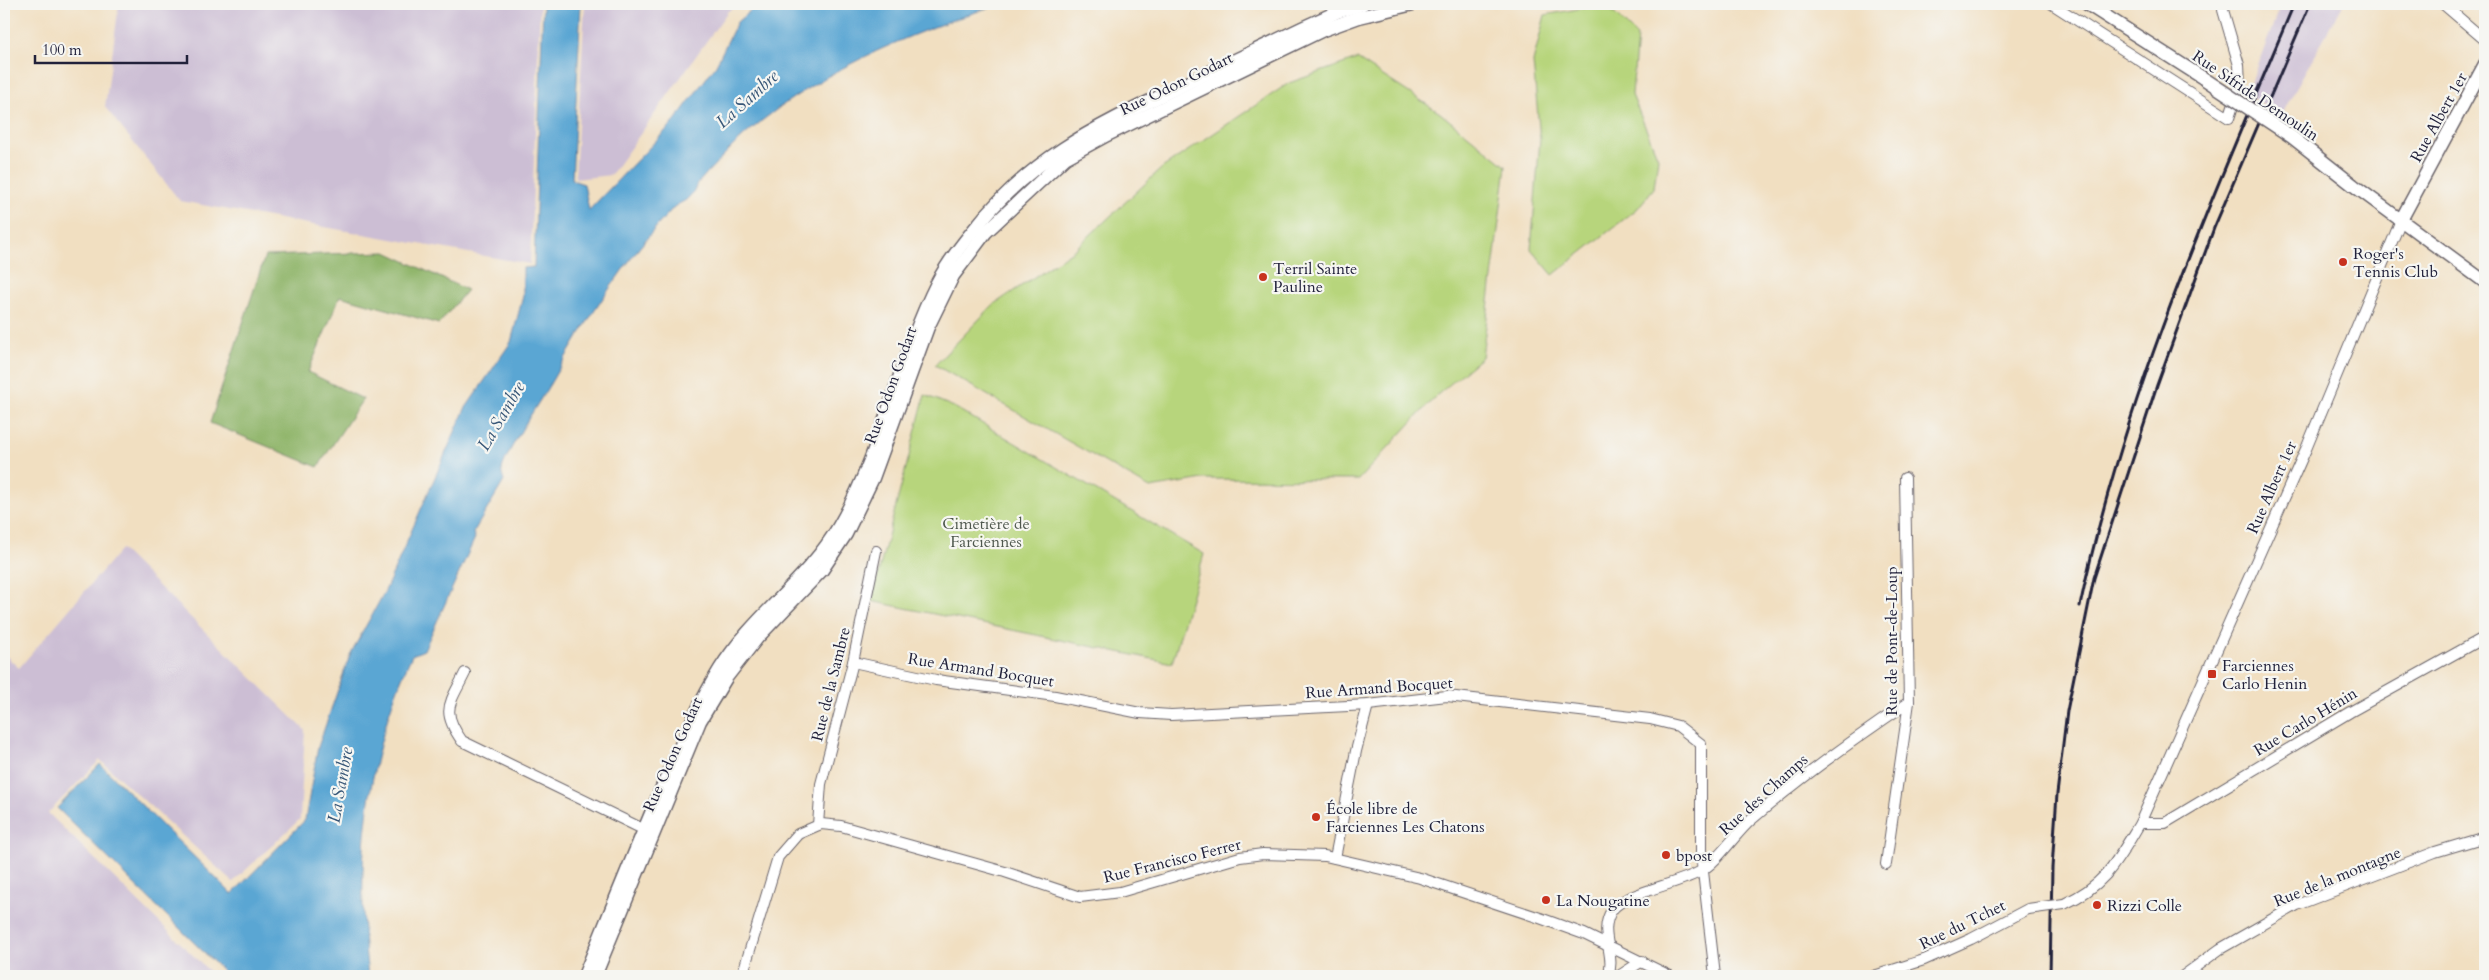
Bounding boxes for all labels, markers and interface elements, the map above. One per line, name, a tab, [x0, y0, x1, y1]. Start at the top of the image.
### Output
scale bar	[35, 32, 188, 64]
text: 100 m	[42, 40, 82, 60]
street label: Rue Sifride Demoulin	[2188, 45, 2323, 146]
street label: Rue Odon Godart	[1116, 47, 1237, 121]
water label: La Sambre	[711, 64, 785, 134]
street label: Rue Albert 1er	[2405, 69, 2473, 166]
place label: Roger's Tennis Club	[2353, 243, 2438, 283]
marker: Roger's Tennis Club	[2337, 256, 2349, 268]
place label: Terril Sainte Pauline	[1273, 258, 1357, 298]
marker: Terril Sainte Pauline	[1257, 271, 1269, 283]
street label: Rue Odon Godart	[859, 324, 922, 447]
water label: La Sambre	[472, 376, 532, 456]
street label: Rue Albert 1er	[2242, 437, 2302, 537]
park label: Cimetière de Farciennes	[942, 513, 1030, 553]
street label: Rue de Pont-de-Loup	[1881, 566, 1903, 716]
street label: Rue de la Sambre	[806, 625, 856, 744]
street label: Rue Armand Bocquet	[906, 648, 1055, 692]
place label: Farciennes Carlo Henin	[2222, 655, 2307, 695]
marker: Farciennes Carlo Henin	[2206, 668, 2218, 680]
street label: Rue Armand Bocquet	[1305, 672, 1453, 704]
street label: Rue Carlo Hénin	[2250, 682, 2361, 761]
street label: Rue Odon Godart	[638, 694, 708, 815]
water label: La Sambre	[322, 744, 360, 825]
street label: Rue des Champs	[1715, 749, 1813, 840]
place label: École libre de Farciennes Les Chatons	[1326, 798, 1485, 838]
marker: École libre de Farciennes Les Chatons	[1310, 811, 1322, 823]
street label: Rue Francisco Ferrer	[1101, 833, 1243, 889]
street label: Rue de la montagne	[2271, 841, 2404, 912]
place label: bpost	[1676, 845, 1712, 867]
marker: bpost	[1660, 849, 1672, 861]
place label: La Nougatine	[1556, 890, 1650, 912]
marker: La Nougatine	[1540, 894, 1552, 906]
street label: Rue du Tchet	[1916, 895, 2009, 955]
place label: Rizzi Colle	[2107, 895, 2182, 917]
marker: Rizzi Colle	[2091, 899, 2103, 911]

